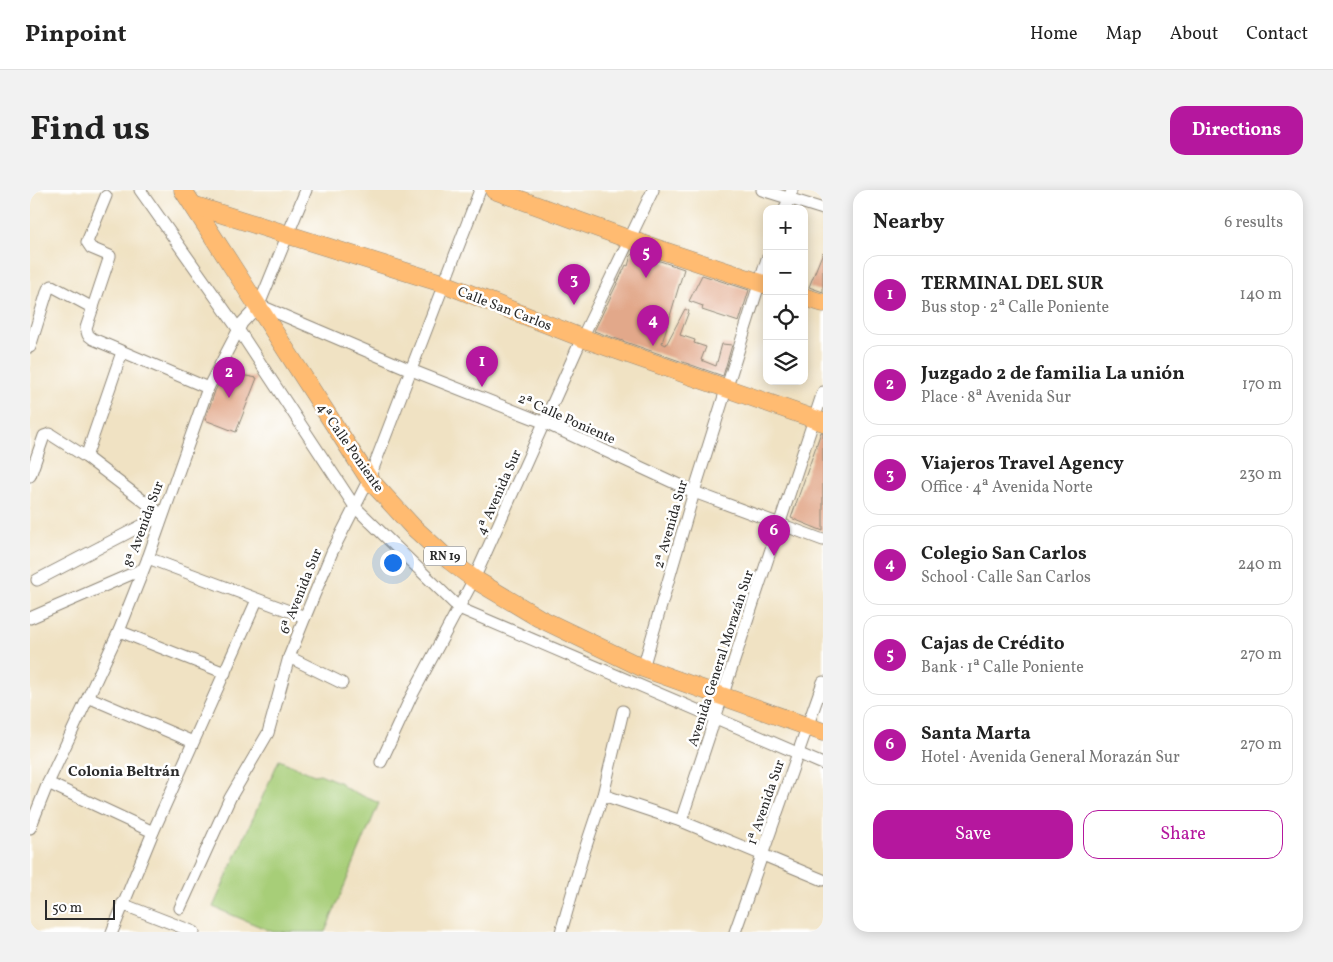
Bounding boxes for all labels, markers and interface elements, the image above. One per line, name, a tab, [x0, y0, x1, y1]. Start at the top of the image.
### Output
text: Pinpoint	[25, 18, 127, 52]
text: Home	[1030, 22, 1078, 47]
text: Map	[1106, 22, 1142, 47]
text: About	[1170, 22, 1218, 47]
text: Contact	[1246, 22, 1308, 47]
text: Find us	[30, 106, 150, 154]
button: Directions	[1170, 106, 1303, 155]
map controls	[763, 205, 808, 385]
button: +	[763, 205, 808, 250]
text: Nearby	[873, 208, 944, 237]
text: 6 results	[1224, 212, 1283, 234]
pin: 5	[630, 237, 662, 278]
button: −	[763, 250, 808, 295]
pin: 3	[558, 264, 590, 305]
text: TERMINAL DEL SUR	[921, 271, 1104, 297]
street label: Calle San Carlos	[455, 283, 554, 336]
text: 1	[887, 284, 893, 306]
text: 140 m	[1240, 284, 1282, 306]
button: locate	[763, 295, 808, 340]
text: Bus stop · 2ª Calle Poniente	[921, 297, 1109, 319]
pin: 4	[637, 305, 669, 346]
button: layers	[763, 340, 808, 385]
pin: 1	[466, 346, 498, 387]
pin: 2	[213, 357, 245, 398]
text: Juzgado 2 de familia La unión	[921, 361, 1185, 387]
text: 2	[886, 374, 894, 396]
text: 170 m	[1242, 374, 1282, 396]
text: Place · 8ª Avenida Sur	[921, 387, 1071, 409]
street label: 2ª Calle Poniente	[515, 389, 618, 449]
street label: 4ª Calle Poniente	[312, 399, 388, 497]
street label: 4ª Avenida Sur	[472, 447, 527, 538]
text: Viajeros Travel Agency	[921, 451, 1124, 477]
text: 3	[886, 464, 894, 486]
text: 230 m	[1239, 464, 1282, 486]
text: Office · 4ª Avenida Norte	[921, 477, 1093, 499]
street label: 2ª Avenida Sur	[650, 478, 693, 571]
street label: 8ª Avenida Sur	[120, 479, 169, 570]
pin: 6	[758, 515, 790, 556]
text: Colegio San Carlos	[921, 541, 1087, 567]
street label: 6ª Avenida Sur	[276, 546, 327, 637]
road number: RN 19	[424, 546, 466, 566]
your location	[380, 550, 406, 576]
text: 4	[885, 554, 895, 576]
text: 240 m	[1238, 554, 1282, 576]
text: School · Calle San Carlos	[921, 567, 1091, 589]
street label: Avenida General Morazán Sur	[684, 568, 759, 749]
text: Cajas de Crédito	[921, 631, 1065, 657]
text: 5	[886, 644, 894, 666]
text: 270 m	[1240, 644, 1282, 666]
text: Bank · 1ª Calle Poniente	[921, 657, 1084, 679]
text: Santa Marta	[921, 721, 1031, 747]
text: 6	[886, 734, 894, 756]
text: 270 m	[1240, 734, 1282, 756]
text: Hotel · Avenida General Morazán Sur	[921, 747, 1180, 769]
street label: 1ª Avenida Sur	[743, 757, 790, 848]
district label: Colonia Beltrán	[68, 762, 180, 783]
button: Save	[873, 810, 1073, 859]
button: Share	[1083, 810, 1283, 859]
scale bar	[45, 897, 115, 920]
text: 50 m	[52, 899, 82, 918]

